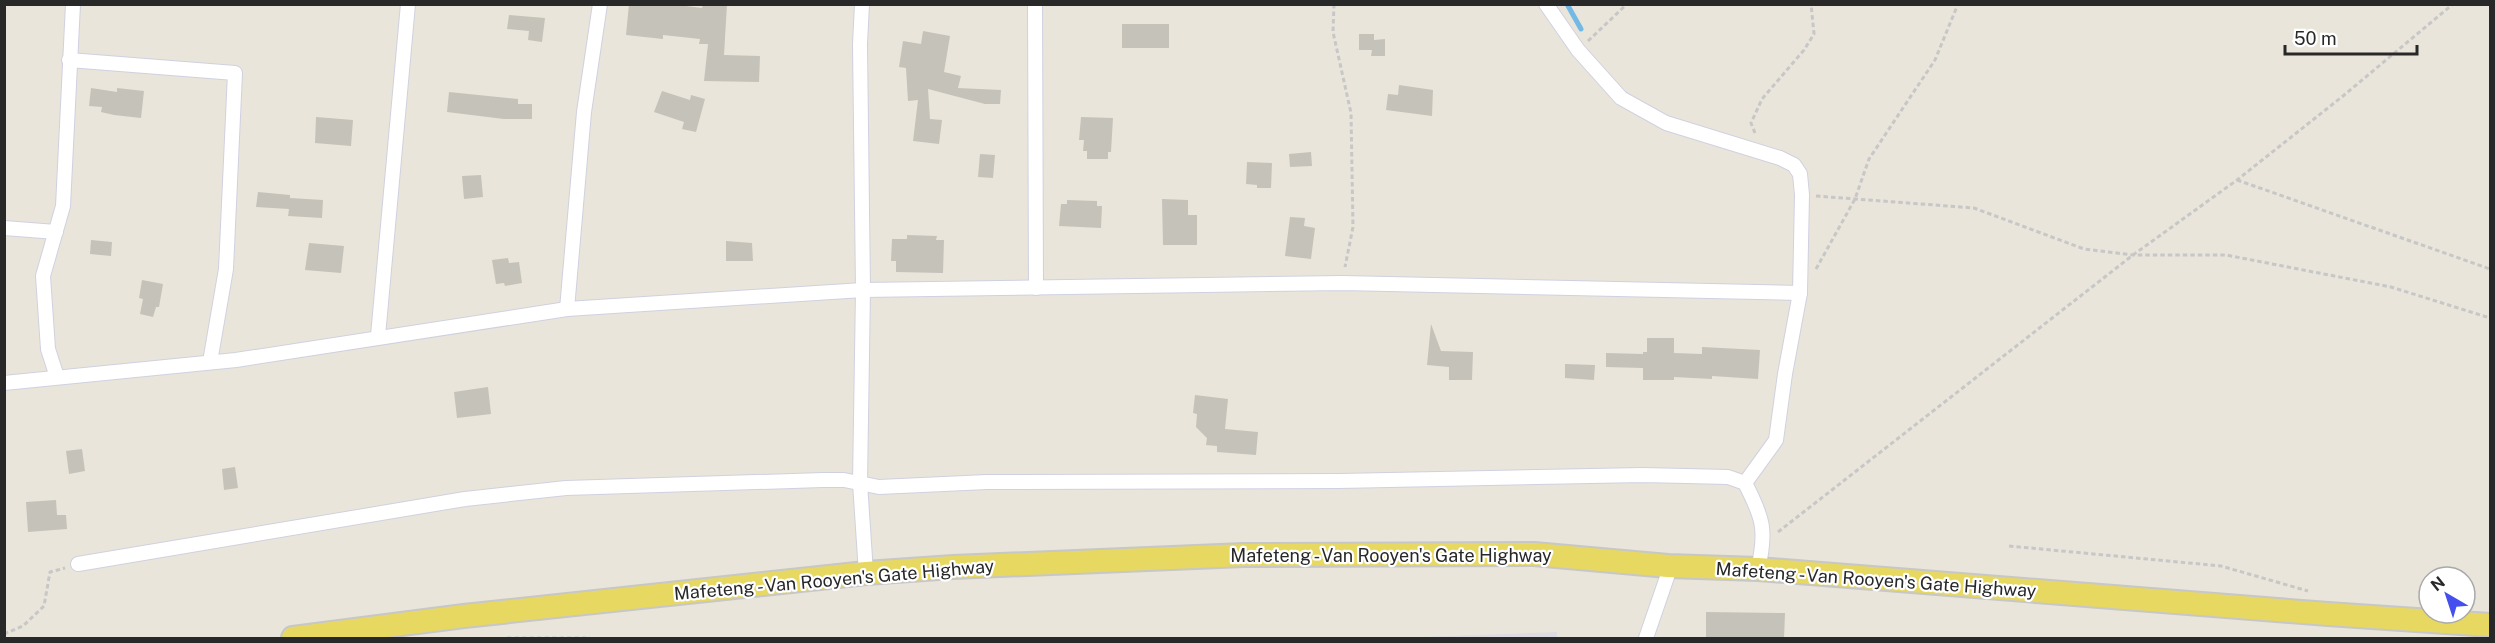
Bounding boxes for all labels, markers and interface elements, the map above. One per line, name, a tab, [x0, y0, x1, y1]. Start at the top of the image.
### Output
scale bar	[2285, 18, 2417, 56]
text: 50 m	[2294, 28, 2337, 49]
street label: Mafeteng - Van Rooyen's Gate Highway	[1230, 545, 1552, 566]
street label: Mafeteng - Van Rooyen's Gate Highway	[673, 555, 995, 604]
street label: Mafeteng - Van Rooyen's Gate Highway	[1715, 558, 2037, 601]
north arrow	[2417, 565, 2477, 625]
text: N	[2427, 572, 2449, 595]

